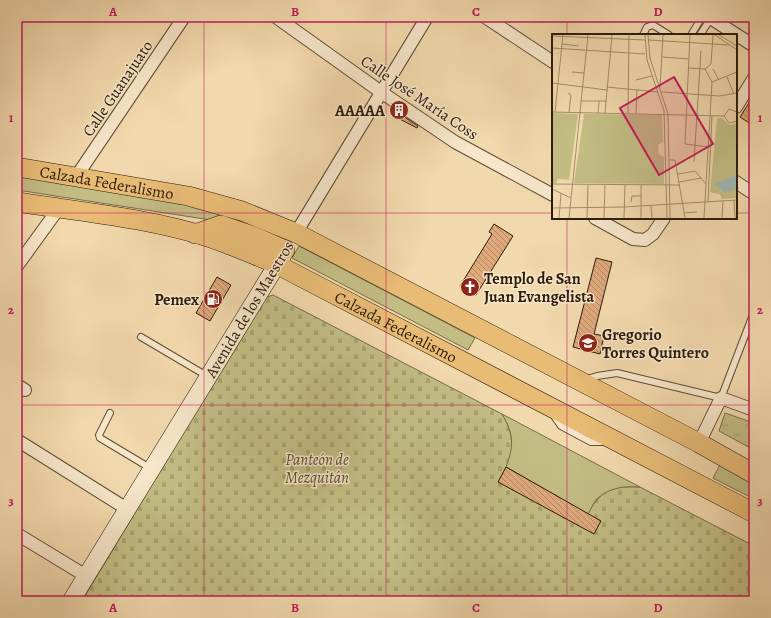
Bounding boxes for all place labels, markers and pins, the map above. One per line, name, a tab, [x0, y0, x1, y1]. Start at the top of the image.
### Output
building icon: AAAAA	[388, 99, 410, 121]
place label: AAAAA	[334, 100, 386, 122]
place label: Templo de San Juan Evangelista	[484, 268, 595, 308]
church icon: Templo de San Juan Evangelista	[459, 276, 481, 298]
fuel station icon: Pemex	[202, 288, 224, 310]
place label: Pemex	[154, 289, 199, 311]
place label: Gregorio Torres Quintero	[602, 324, 709, 364]
school or university icon: Gregorio Torres Quintero	[577, 332, 599, 354]

